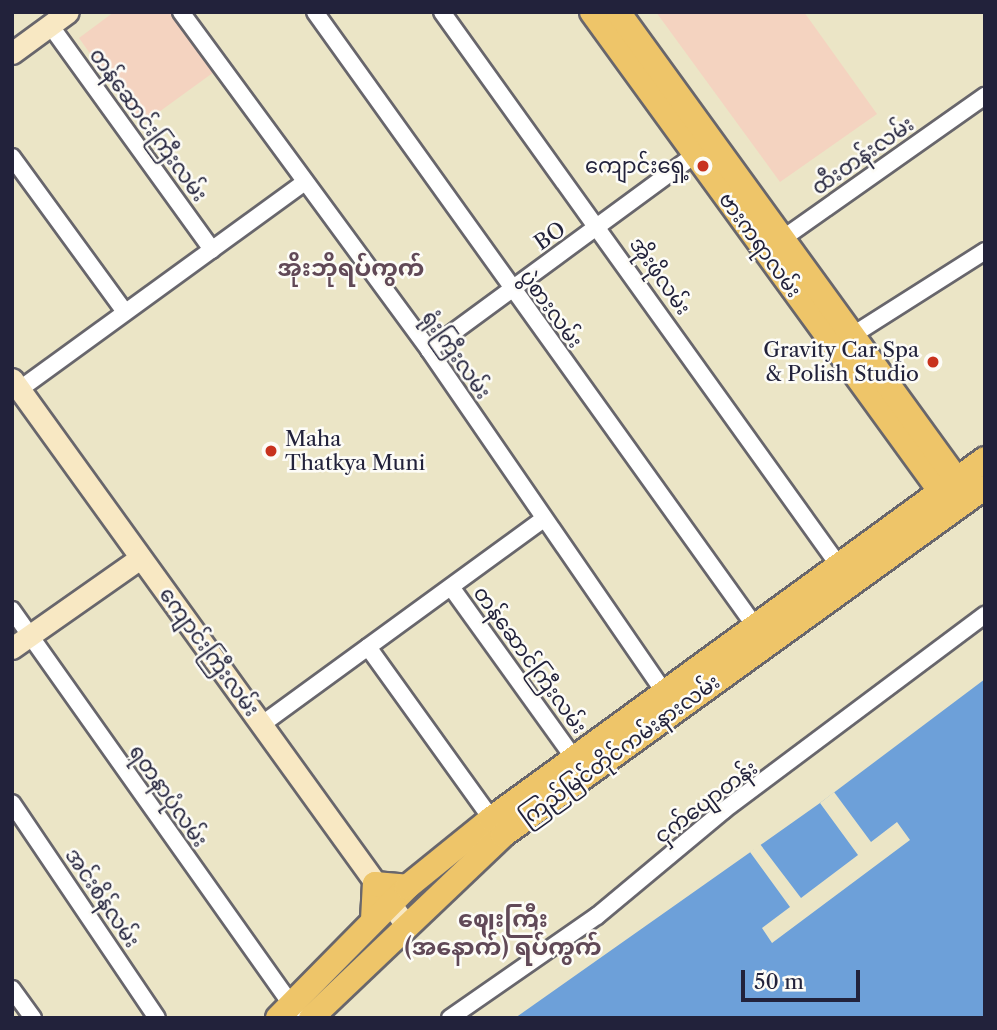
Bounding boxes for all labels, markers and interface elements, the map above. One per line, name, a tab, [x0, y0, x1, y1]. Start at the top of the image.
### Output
street label: တန်ဆောင်းကြီးလမ်း	[84, 43, 212, 207]
street label: ထီးတန်းလမ်း	[807, 112, 919, 200]
place label: ကျောင်းရှေ့	[585, 153, 689, 179]
marker: ကျောင်းရှေ့	[695, 158, 711, 174]
street label: ဗားကရာလမ်း	[713, 188, 807, 302]
street label: BO	[530, 216, 570, 256]
street label: အိုးဖိုလမ်း	[624, 232, 696, 320]
district label: အိုးဘိုရပ်ကွက်	[278, 254, 424, 282]
street label: ပွဲစားလမ်း	[514, 265, 588, 353]
street label: ရုံးကြီးလမ်း	[416, 306, 496, 404]
place label: Gravity Car Spa & Polish Studio	[762, 337, 919, 387]
marker: Gravity Car Spa & Polish Studio	[925, 354, 941, 370]
place label: Maha Thatkya Muni	[285, 426, 425, 476]
marker: Maha Thatkya Muni	[263, 443, 279, 459]
street label: တန်ဆောင်ကြီးလမ်း	[468, 581, 592, 739]
street label: ကျောင်းကြီးလမ်း	[154, 583, 264, 721]
street label: ကြည်မြင်တိုင်ကမ်းနားလမ်း	[515, 669, 725, 831]
street label: ရတနာပုံလမ်း	[124, 740, 212, 852]
street label: ငှက်ပျောတန်း	[650, 755, 762, 849]
street label: အင်းစိန်လမ်း	[60, 843, 144, 953]
district label: ဈေးကြီး (အနောက်) ရပ်ကွက်	[404, 905, 602, 961]
scale bar	[745, 956, 864, 1000]
text: 50 m	[754, 969, 804, 994]

